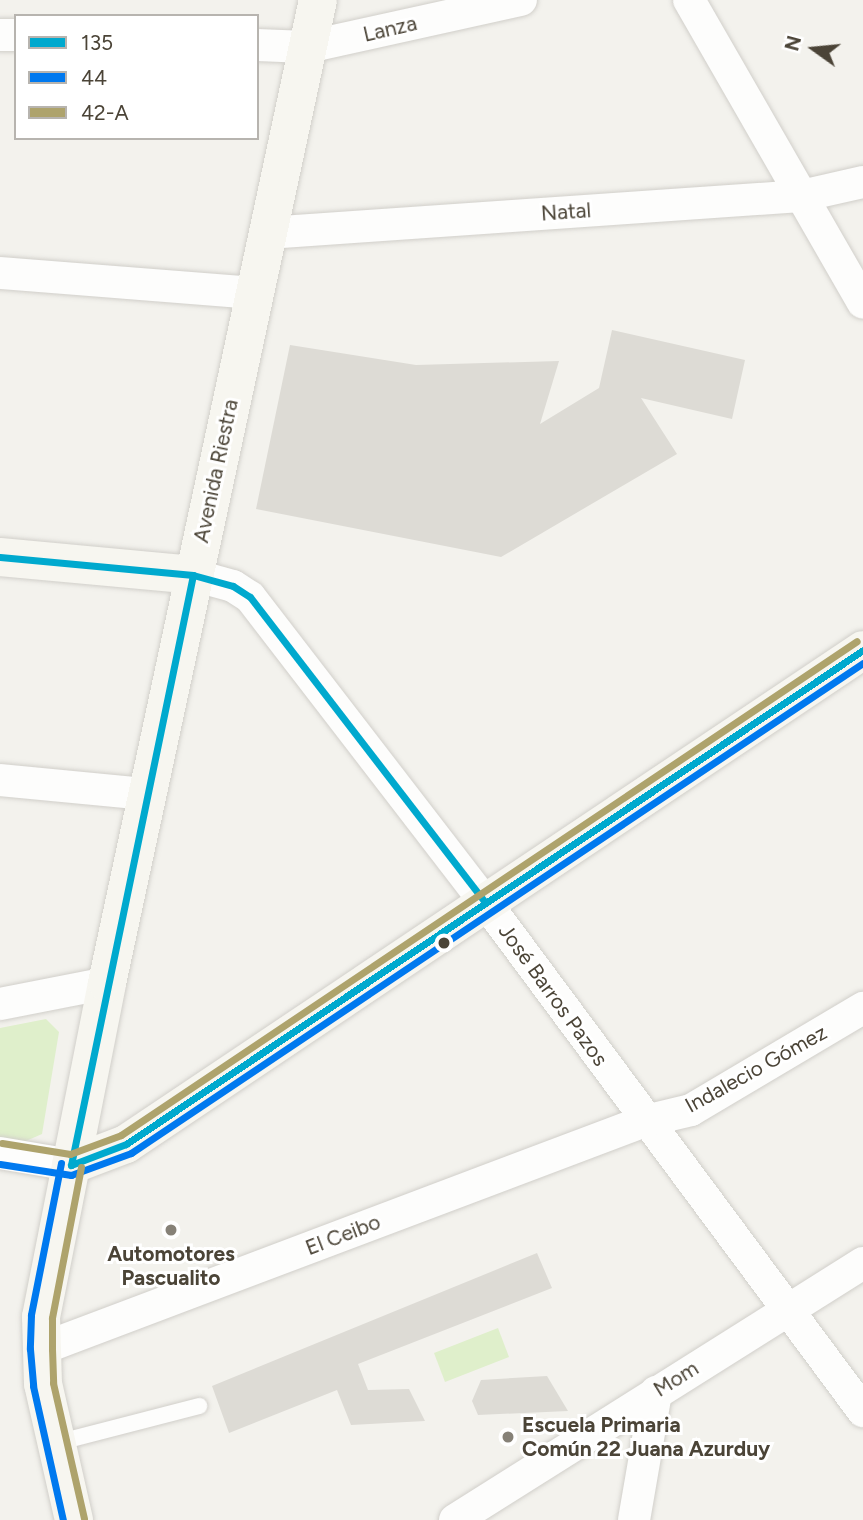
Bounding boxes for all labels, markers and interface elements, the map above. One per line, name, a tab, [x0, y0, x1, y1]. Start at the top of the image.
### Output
street label: Lanza	[361, 11, 419, 47]
legend	[14, 14, 259, 140]
north arrow	[779, 14, 849, 84]
text: 135	[81, 30, 113, 55]
text: N	[780, 33, 806, 54]
text: 44	[81, 65, 107, 90]
text: 42-A	[81, 100, 129, 125]
street label: Natal	[540, 198, 592, 226]
street label: Avenida Riestra	[189, 397, 243, 545]
street label: José Barros Pazos	[493, 919, 613, 1071]
unlabelled marker	[437, 936, 451, 950]
street label: Indalecio Gómez	[681, 1020, 831, 1118]
street label: El Ceibo	[302, 1209, 384, 1261]
marker: Automotores Pascualito	[163, 1222, 179, 1238]
place label: Automotores Pascualito	[107, 1241, 235, 1291]
street label: Mom	[649, 1356, 703, 1402]
place label: Escuela Primaria Común 22 Juana Azurduy	[522, 1412, 770, 1462]
marker: Escuela Primaria Común 22 Juana Azurduy	[500, 1429, 516, 1445]

